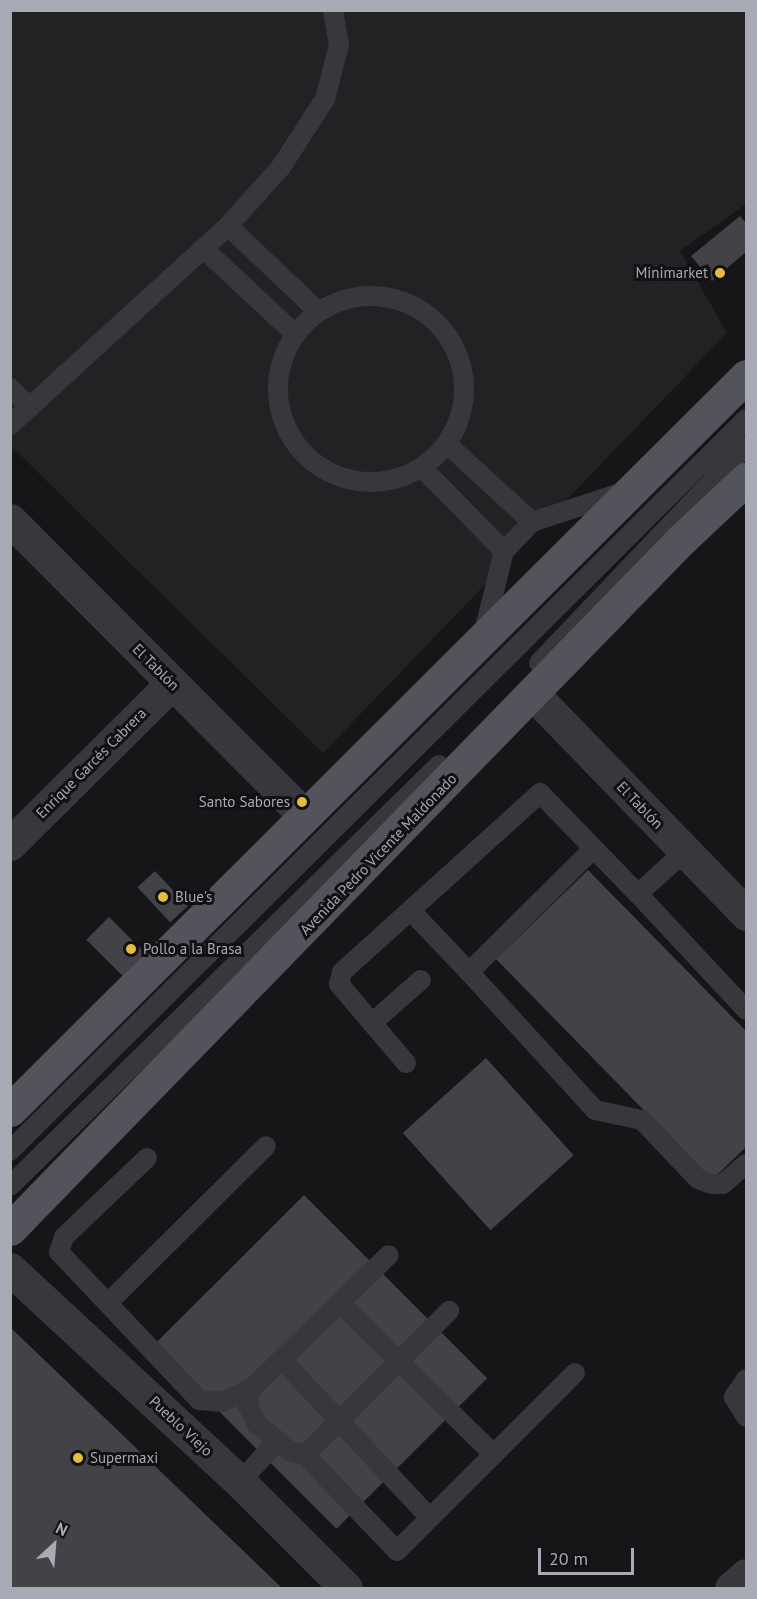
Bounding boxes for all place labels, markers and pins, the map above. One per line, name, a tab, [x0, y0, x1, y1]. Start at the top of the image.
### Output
place label: Minimarket	[635, 264, 708, 282]
marker: Minimarket	[713, 266, 727, 280]
place label: Santo Sabores	[199, 793, 290, 811]
marker: Santo Sabores	[295, 795, 309, 809]
place label: Blue's	[175, 888, 212, 906]
marker: Blue's	[156, 890, 170, 904]
place label: Pollo a la Brasa	[143, 940, 242, 958]
marker: Pollo a la Brasa	[124, 942, 138, 956]
place label: Supermaxi	[90, 1449, 158, 1467]
marker: Supermaxi	[71, 1451, 85, 1465]

